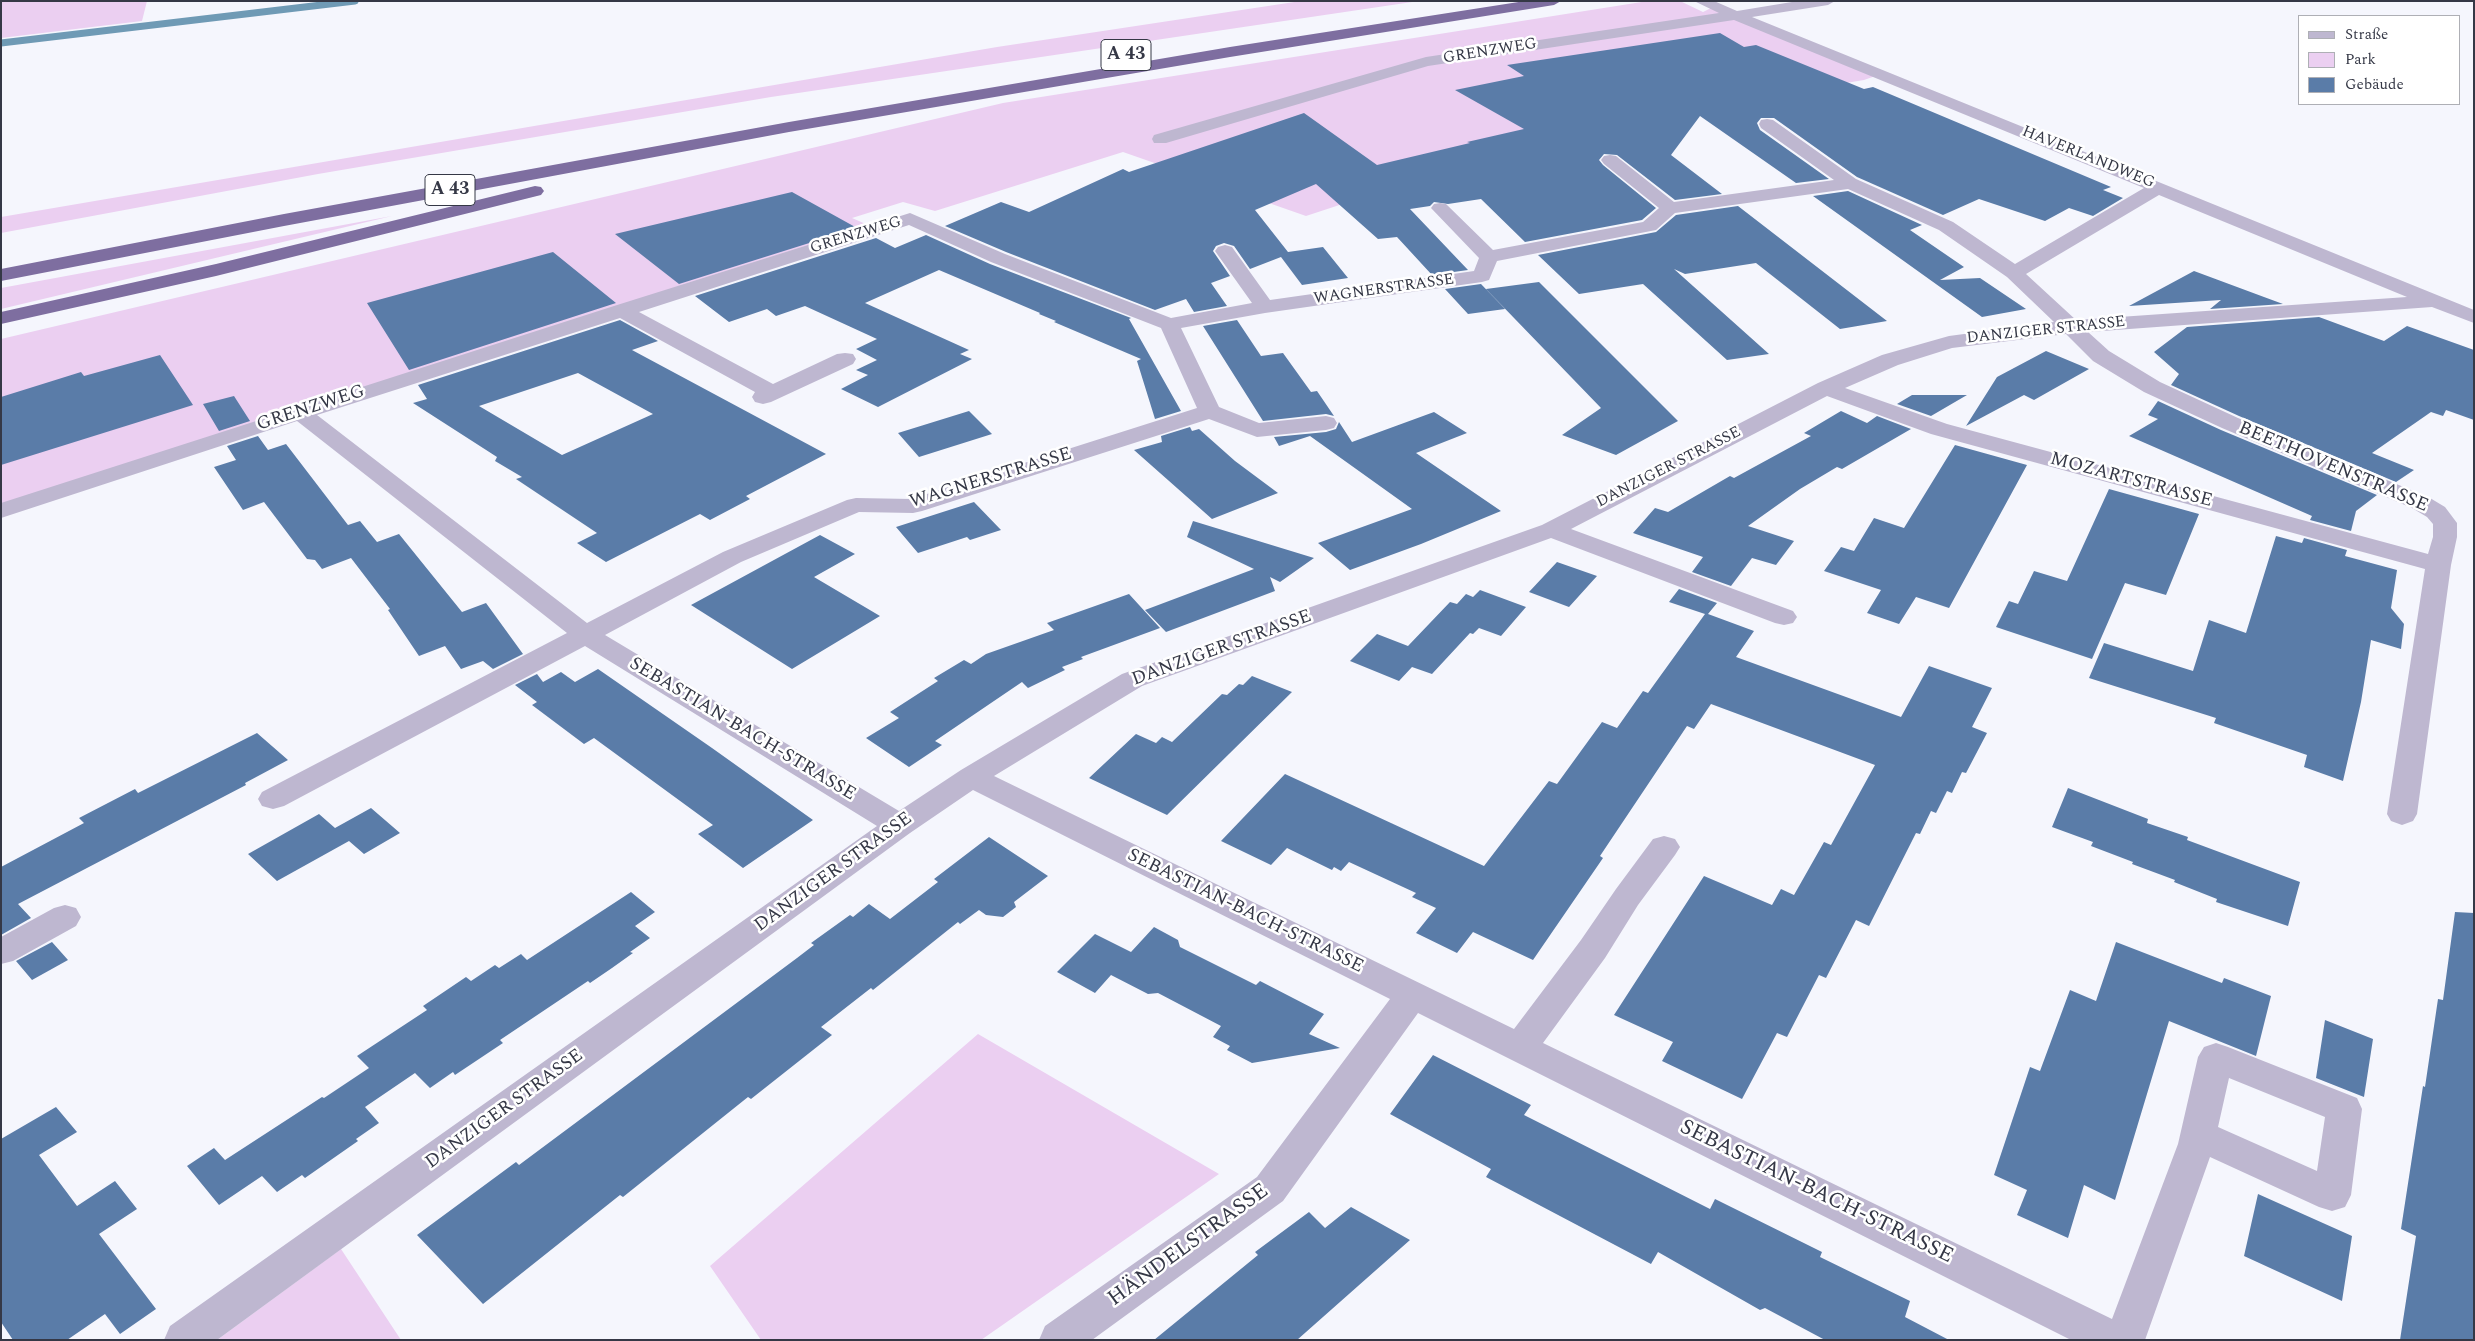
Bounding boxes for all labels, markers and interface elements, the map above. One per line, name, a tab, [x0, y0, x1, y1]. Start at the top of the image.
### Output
legend	[2298, 15, 2460, 105]
text: Straße	[2345, 23, 2388, 46]
street label: GRENZWEG	[1442, 35, 1538, 69]
road number: A 43	[1101, 40, 1151, 70]
text: Park	[2345, 48, 2376, 71]
text: Gebäude	[2345, 73, 2404, 96]
street label: HAVERLANDWEG	[2019, 123, 2157, 193]
road number: A 43	[425, 174, 475, 206]
street label: GRENZWEG	[808, 213, 904, 259]
street label: WAGNERSTRASSE	[1312, 271, 1456, 309]
street label: DANZIGER STRASSE	[1966, 313, 2126, 349]
street label: GRENZWEG	[254, 381, 368, 437]
street label: BEETHOVENSTRASSE	[2235, 418, 2431, 518]
street label: DANZIGER STRASSE	[1593, 423, 1745, 513]
street label: WAGNERSTRASSE	[907, 443, 1075, 515]
street label: MOZARTSTRASSE	[2047, 448, 2215, 514]
street label: DANZIGER STRASSE	[1129, 606, 1315, 692]
street label: SEBASTIAN-BACH-STRASSE	[625, 653, 859, 807]
street label: DANZIGER STRASSE	[751, 808, 917, 938]
street label: SEBASTIAN-BACH-STRASSE	[1123, 845, 1367, 979]
street label: DANZIGER STRASSE	[422, 1045, 588, 1175]
street label: SEBASTIAN-BACH-STRASSE	[1675, 1115, 1957, 1271]
street label: HÄNDELSTRASSE	[1103, 1179, 1275, 1313]

